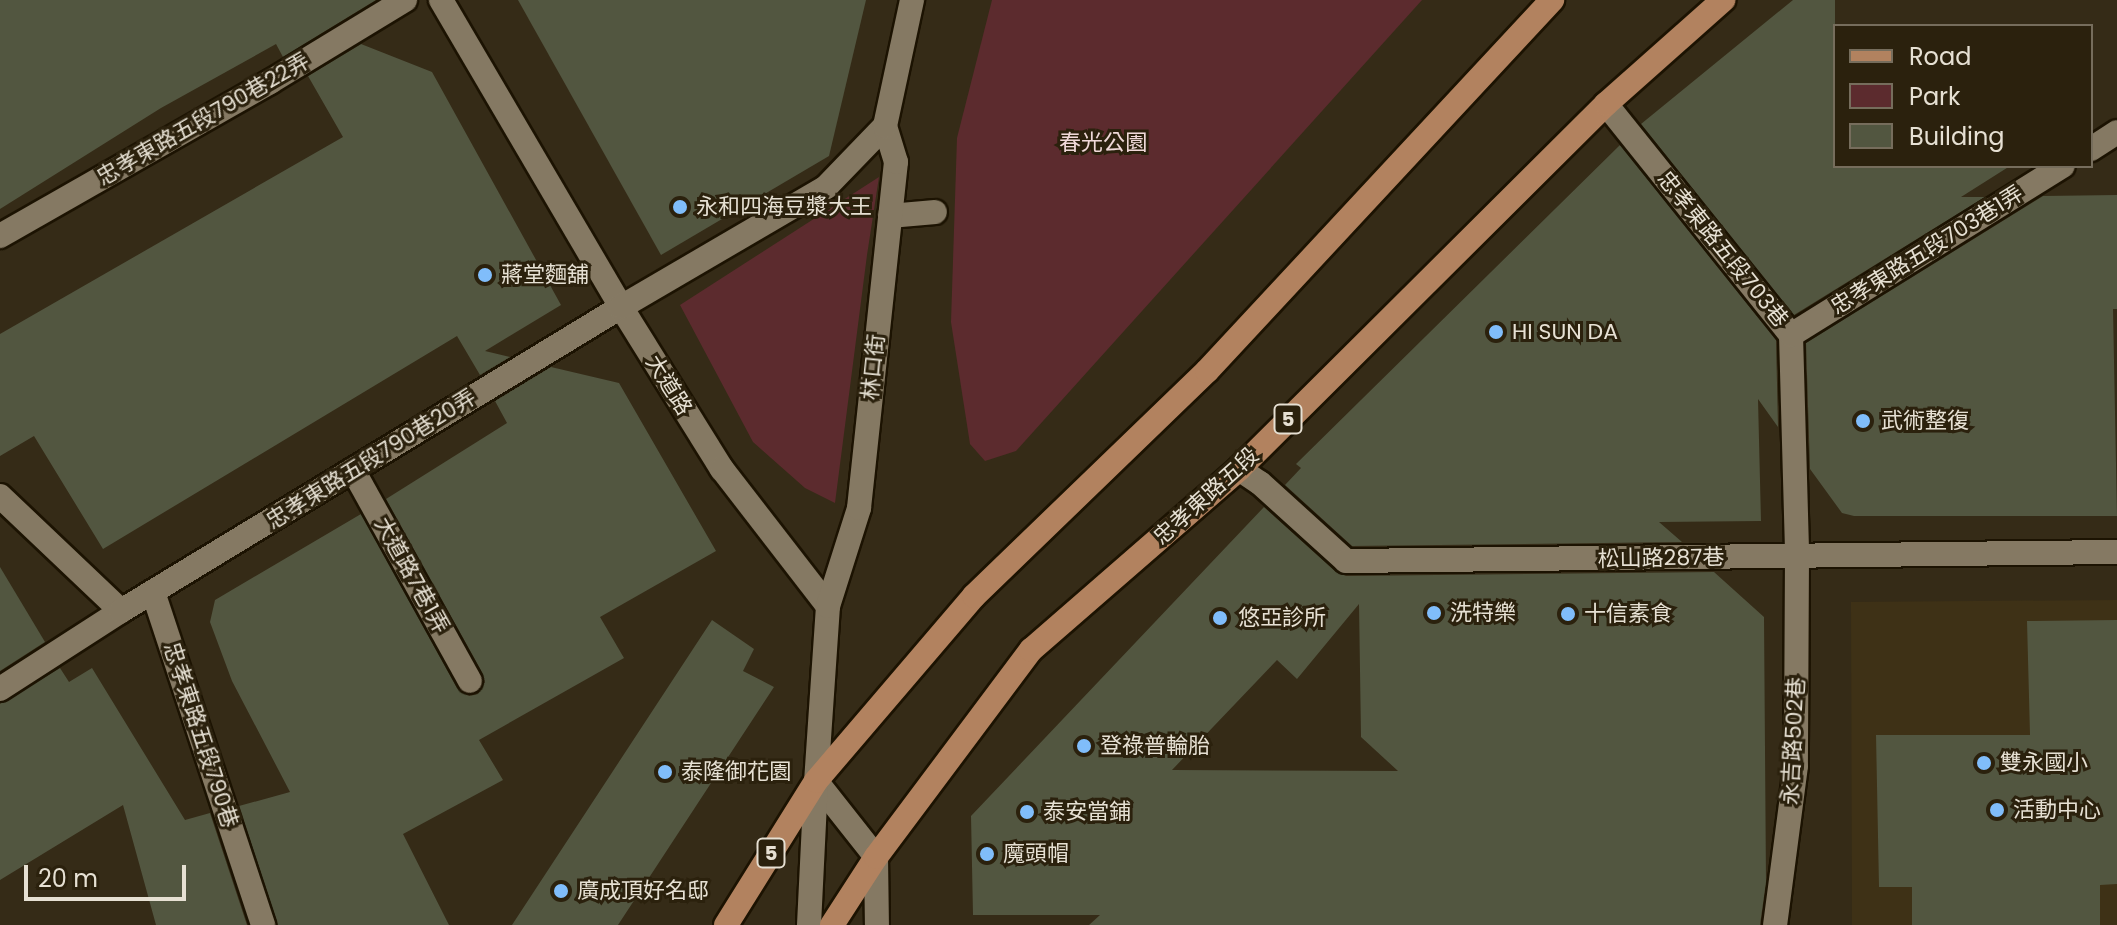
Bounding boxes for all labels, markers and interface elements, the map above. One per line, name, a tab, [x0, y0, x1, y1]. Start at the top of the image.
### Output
legend	[1833, 24, 2093, 168]
text: Road	[1909, 40, 1971, 73]
street label: 忠孝東路五段790巷22弄	[92, 47, 314, 191]
text: Park	[1909, 80, 1960, 113]
text: Building	[1909, 120, 2005, 153]
park label: 春光公園	[1059, 130, 1147, 156]
street label: 忠孝東路五段703巷	[1652, 166, 1794, 332]
street label: 忠孝東路五段703巷1弄	[1826, 180, 2028, 320]
place label: 永和四海豆漿大王	[696, 194, 872, 220]
marker: 永和四海豆漿大王	[671, 198, 689, 216]
place label: 蔣堂麵舖	[501, 262, 589, 288]
marker: 蔣堂麵舖	[476, 266, 494, 284]
place label: HI SUN DA	[1512, 319, 1618, 345]
marker: HI SUN DA	[1487, 323, 1505, 341]
street label: 林口街	[856, 333, 890, 401]
street label: 大道路	[640, 350, 698, 420]
street label: 忠孝東路五段790巷20弄	[261, 384, 481, 534]
road number: 5	[1272, 403, 1304, 435]
place label: 武術整復	[1881, 408, 1969, 434]
marker: 武術整復	[1852, 410, 1874, 432]
street label: 忠孝東路五段	[1148, 442, 1264, 550]
street label: 大道路7巷1弄	[369, 512, 455, 638]
street label: 松山路287巷	[1598, 544, 1724, 572]
place label: 洗特樂	[1450, 600, 1516, 626]
place label: 十信素食	[1584, 601, 1672, 627]
marker: 洗特樂	[1425, 604, 1443, 622]
place label: 悠亞診所	[1238, 605, 1326, 631]
marker: 十信素食	[1559, 605, 1577, 623]
marker: 悠亞診所	[1209, 607, 1231, 629]
street label: 忠孝東路五段790巷	[159, 639, 243, 831]
street label: 永吉路502巷	[1776, 676, 1810, 806]
place label: 登祿普輪胎	[1100, 733, 1210, 759]
marker: 登祿普輪胎	[1075, 737, 1093, 755]
place label: 雙永國小	[2000, 750, 2088, 776]
marker: 雙永國小	[1975, 754, 1993, 772]
place label: 泰隆御花園	[681, 759, 791, 785]
marker: 泰隆御花園	[656, 763, 674, 781]
place label: 活動中心	[2013, 797, 2101, 823]
place label: 泰安當鋪	[1043, 799, 1131, 825]
marker: 活動中心	[1988, 801, 2006, 819]
marker: 泰安當鋪	[1018, 803, 1036, 821]
road number: 5	[755, 837, 787, 869]
place label: 魔頭帽	[1003, 841, 1069, 867]
marker: 魔頭帽	[978, 845, 996, 863]
scale bar	[28, 849, 190, 899]
text: 20 m	[38, 862, 98, 895]
place label: 廣成頂好名邸	[577, 878, 709, 904]
marker: 廣成頂好名邸	[552, 882, 570, 900]

